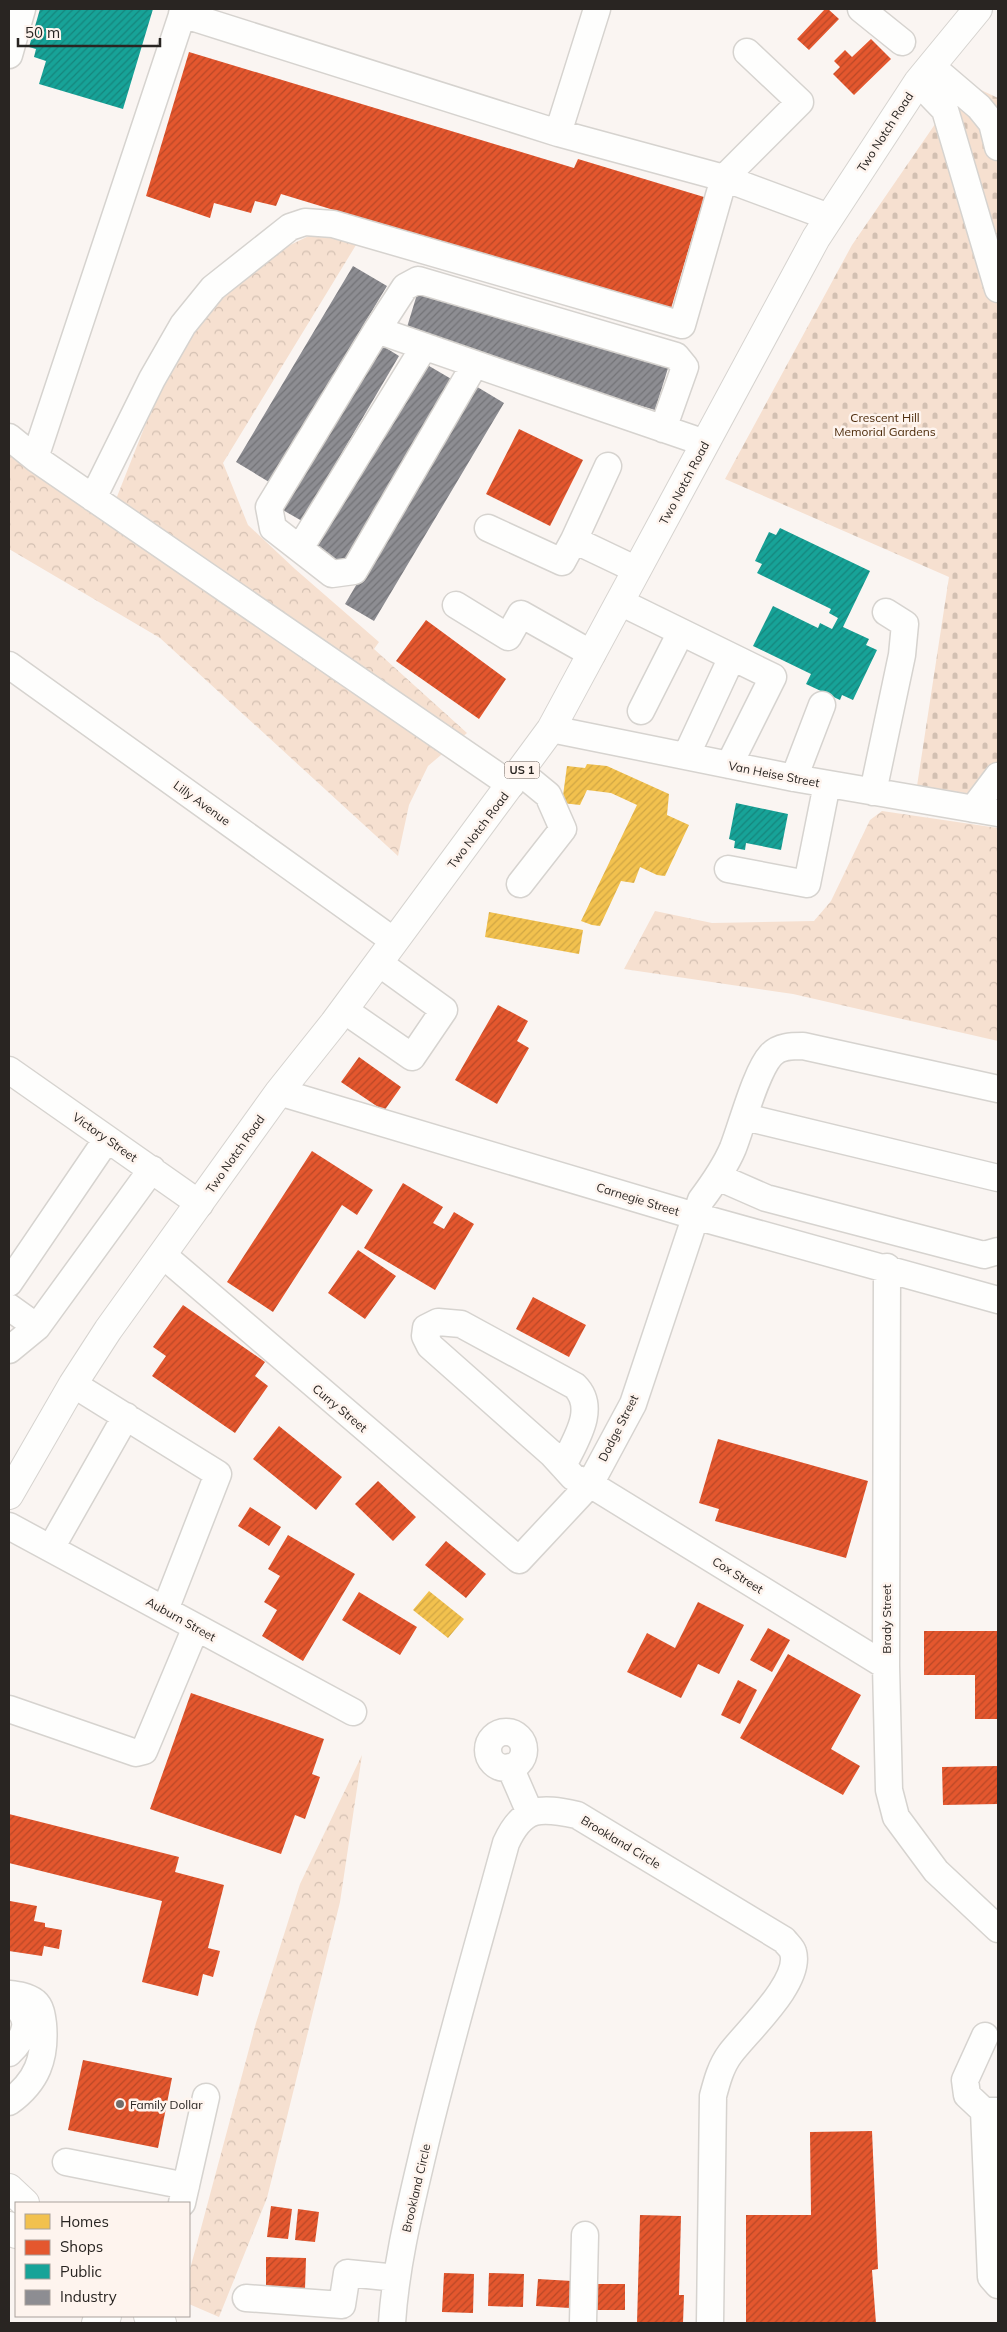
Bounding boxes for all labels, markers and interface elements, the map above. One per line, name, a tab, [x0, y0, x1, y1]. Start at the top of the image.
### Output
scale bar	[18, 15, 160, 47]
text: 50 m	[25, 23, 60, 42]
street label: Two Notch Road	[854, 89, 916, 175]
park label: Crescent Hill Memorial Gardens	[834, 410, 936, 439]
street label: Two Notch Road	[656, 439, 712, 527]
street label: Van Heise Street	[727, 758, 821, 790]
road number: US 1	[504, 762, 540, 778]
street label: Lilly Avenue	[171, 777, 233, 829]
street label: Two Notch Road	[444, 789, 512, 871]
street label: Victory Street	[70, 1109, 140, 1165]
street label: Two Notch Road	[202, 1112, 268, 1196]
street label: Carnegie Street	[595, 1179, 681, 1219]
street label: Curry Street	[310, 1381, 370, 1435]
street label: Dodge Street	[595, 1392, 641, 1464]
street label: Cox Street	[710, 1553, 766, 1597]
street label: Brady Street	[879, 1584, 894, 1654]
street label: Auburn Street	[143, 1594, 219, 1644]
street label: Brookland Circle	[578, 1812, 664, 1872]
place label: Family Dollar	[130, 2097, 203, 2112]
marker: Family Dollar	[114, 2098, 126, 2110]
street label: Brookland Circle	[399, 2142, 433, 2234]
legend	[15, 2202, 190, 2317]
text: Homes	[60, 2212, 109, 2231]
text: Shops	[60, 2237, 103, 2256]
text: Public	[60, 2262, 102, 2281]
text: Industry	[60, 2287, 117, 2306]

